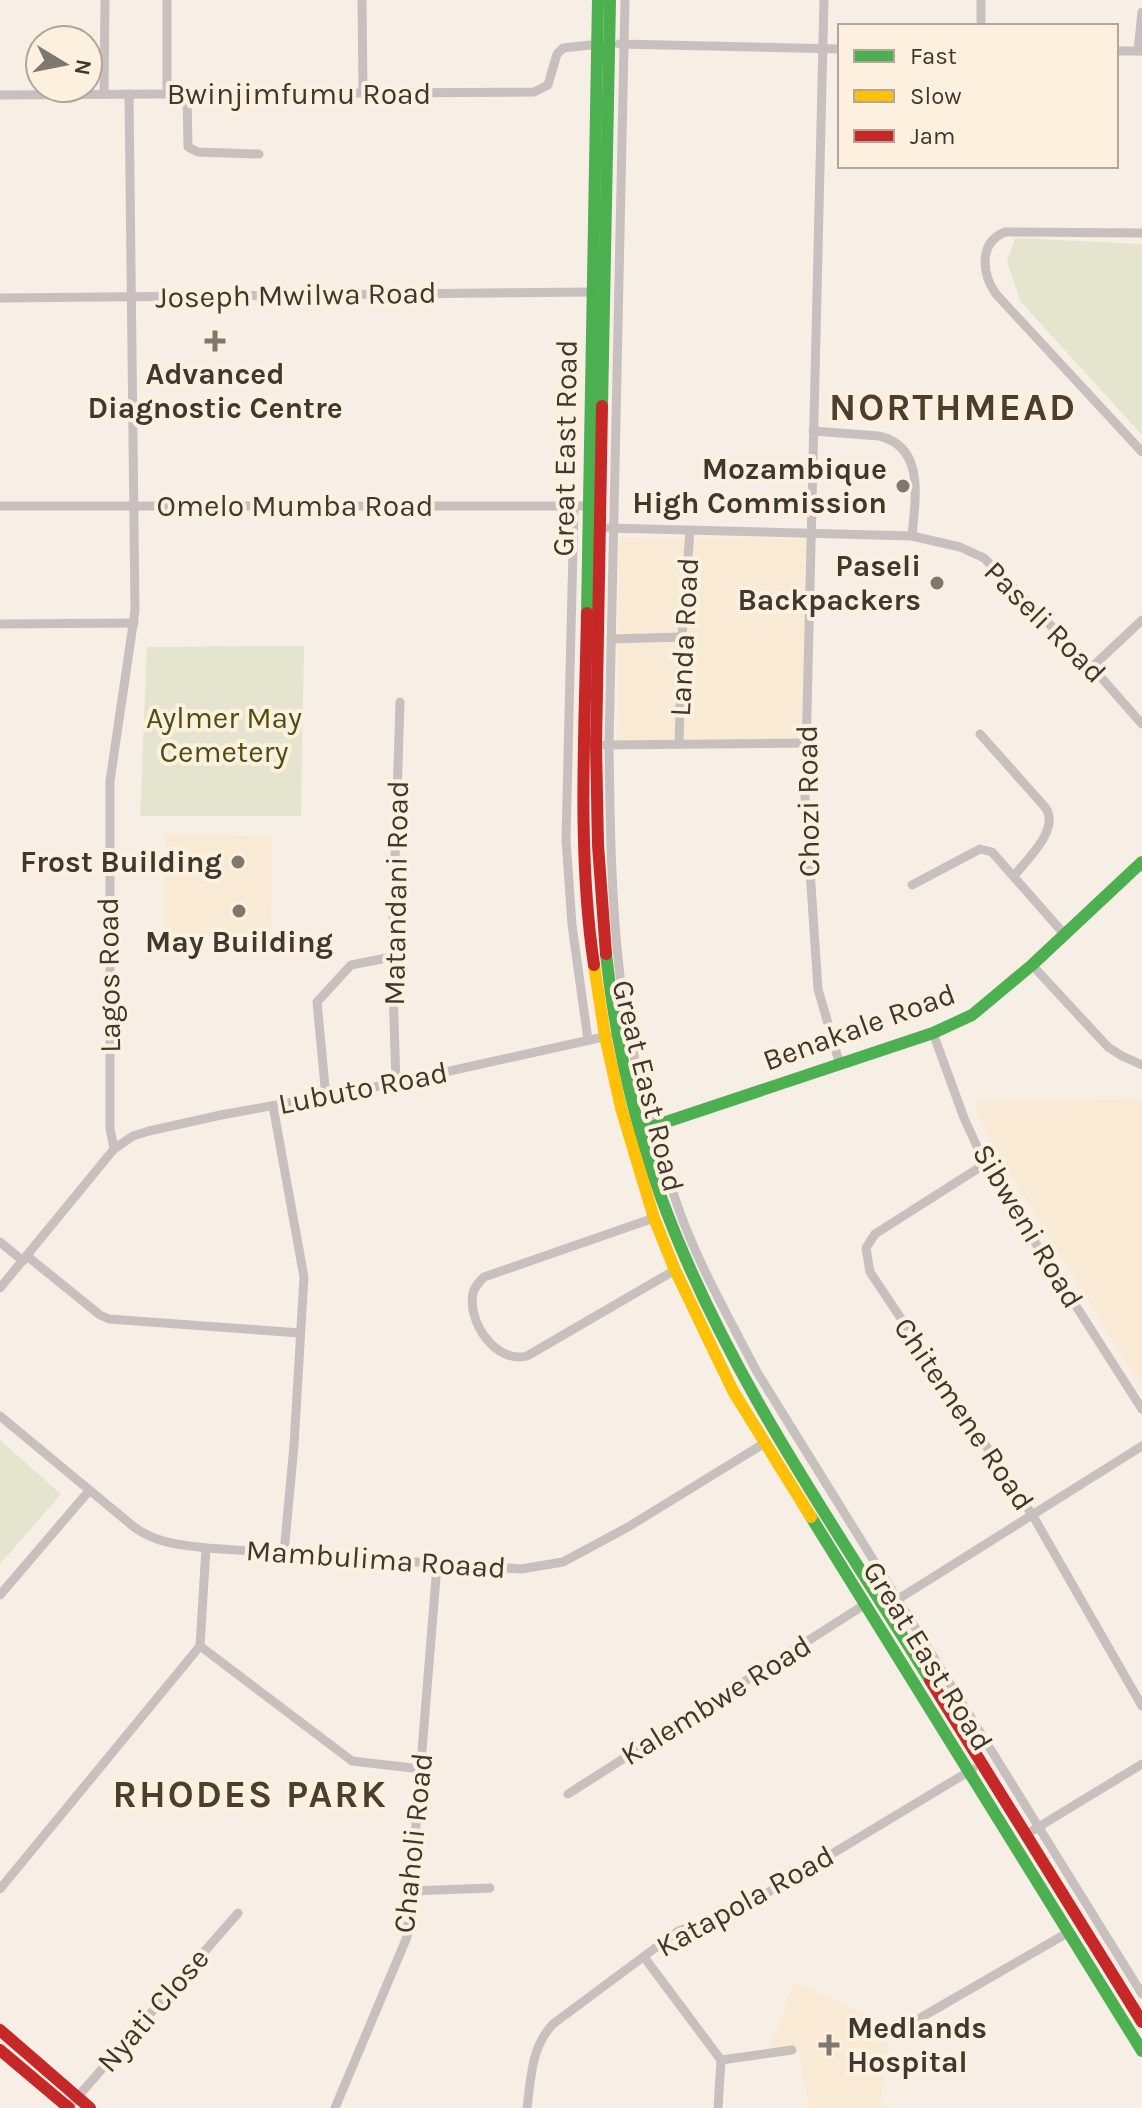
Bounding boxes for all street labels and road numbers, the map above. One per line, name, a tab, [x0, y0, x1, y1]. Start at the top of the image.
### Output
street label: Bwinjimfumu Road	[167, 76, 431, 112]
street label: Joseph Mwilwa Road	[155, 275, 437, 315]
street label: Great East Road	[545, 339, 585, 557]
street label: Omelo Mumba Road	[157, 488, 433, 524]
street label: Paseli Road	[976, 553, 1114, 691]
street label: Landa Road	[662, 557, 706, 717]
street label: Chozi Road	[789, 725, 827, 877]
street label: Matandani Road	[376, 780, 416, 1006]
street label: Lagos Road	[90, 897, 128, 1053]
street label: Great East Road	[604, 976, 692, 1196]
street label: Benakale Road	[758, 976, 960, 1078]
street label: Lubuto Road	[275, 1054, 451, 1122]
street label: Sibweni Road	[965, 1137, 1091, 1315]
street label: Chitemene Road	[886, 1311, 1042, 1517]
street label: Mambulima Roaad	[245, 1532, 507, 1586]
street label: Great East Road	[855, 1554, 1001, 1758]
street label: Kalembwe Road	[614, 1627, 818, 1773]
street label: Chaholi Road	[386, 1751, 440, 1935]
street label: Katapola Road	[650, 1837, 840, 1965]
street label: Nyati Close	[89, 1941, 217, 2079]

